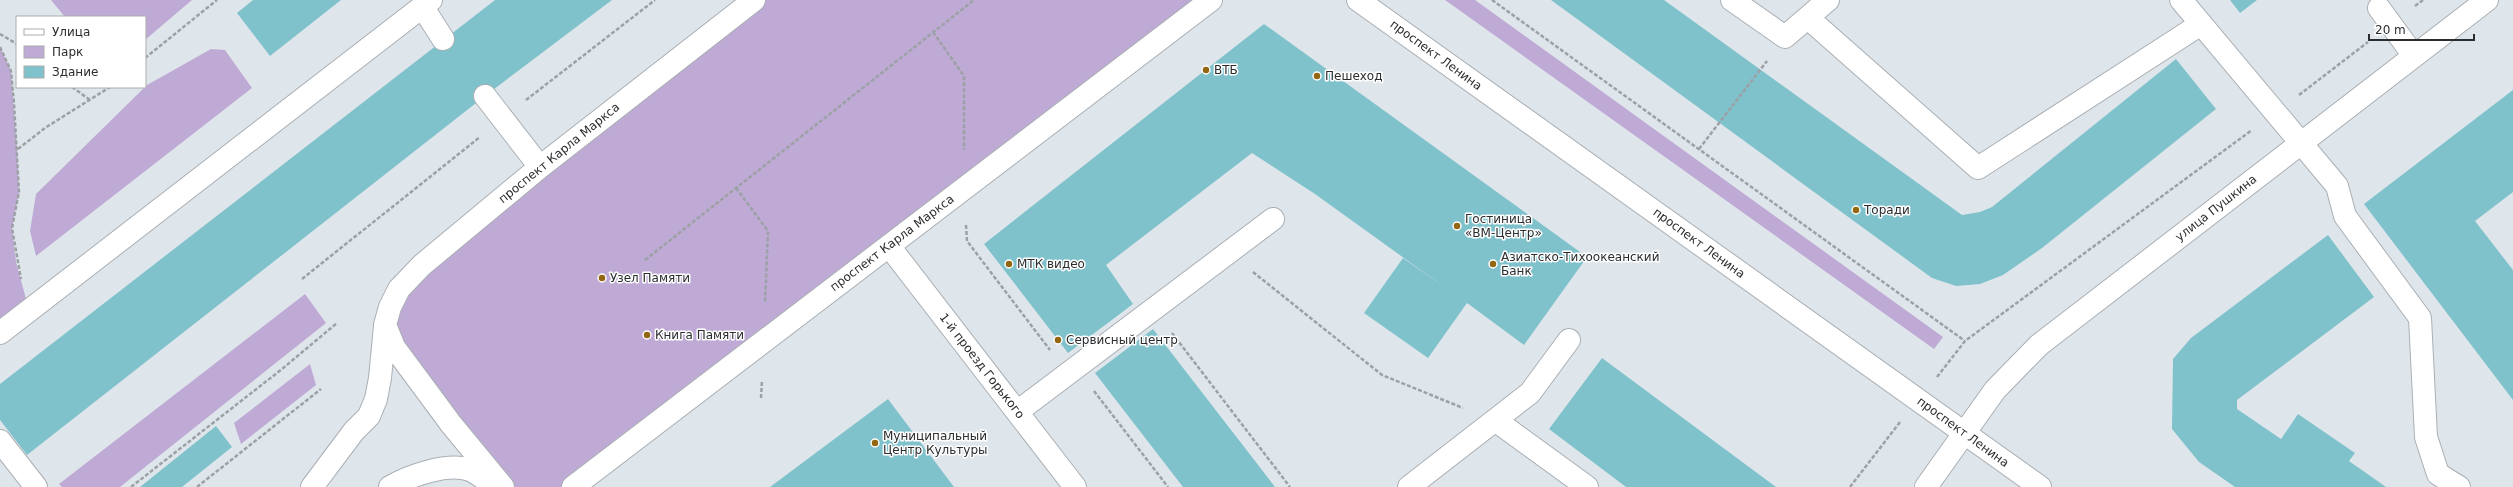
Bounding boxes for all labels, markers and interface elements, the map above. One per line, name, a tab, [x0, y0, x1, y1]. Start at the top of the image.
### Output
legend	[16, 16, 146, 88]
scale bar	[2369, 16, 2474, 42]
street label: проспект Ленина	[1387, 17, 1485, 93]
text: 20 m	[2375, 23, 2406, 37]
text: Улица	[52, 25, 90, 39]
text: Парк	[52, 45, 83, 59]
place label: ВТБ	[1214, 63, 1238, 77]
text: Здание	[52, 65, 98, 79]
marker: ВТБ	[1201, 65, 1211, 75]
place label: Пешеход	[1325, 69, 1383, 83]
marker: Пешеход	[1312, 71, 1322, 81]
street label: проспект Карла Маркса	[496, 100, 622, 206]
street label: улица Пушкина	[2173, 172, 2259, 244]
street label: проспект Карла Маркса	[827, 192, 957, 294]
place label: Торади	[1863, 203, 1910, 217]
street label: проспект Ленина	[1650, 205, 1748, 281]
marker: Торади	[1851, 205, 1861, 215]
place label: Гостиница «ВМ-Центр»	[1465, 212, 1542, 240]
marker: Гостиница «ВМ-Центр»	[1452, 221, 1462, 231]
place label: Азиатско-Тихоокеанский Банк	[1501, 250, 1659, 278]
place label: МТК видео	[1017, 257, 1085, 271]
marker: МТК видео	[1004, 259, 1014, 269]
marker: Азиатско-Тихоокеанский Банк	[1488, 259, 1498, 269]
place label: Узел Памяти	[610, 271, 690, 285]
marker: Узел Памяти	[597, 273, 607, 283]
street label: 1-й проезд Горького	[937, 311, 1027, 421]
place label: Книга Памяти	[655, 328, 744, 342]
marker: Книга Памяти	[642, 330, 652, 340]
place label: Сервисный центр	[1066, 333, 1178, 347]
marker: Сервисный центр	[1053, 335, 1063, 345]
street label: проспект Ленина	[1914, 394, 2012, 470]
place label: Муниципальный Центр Культуры	[883, 429, 988, 457]
marker: Муниципальный Центр Культуры	[870, 438, 880, 448]

